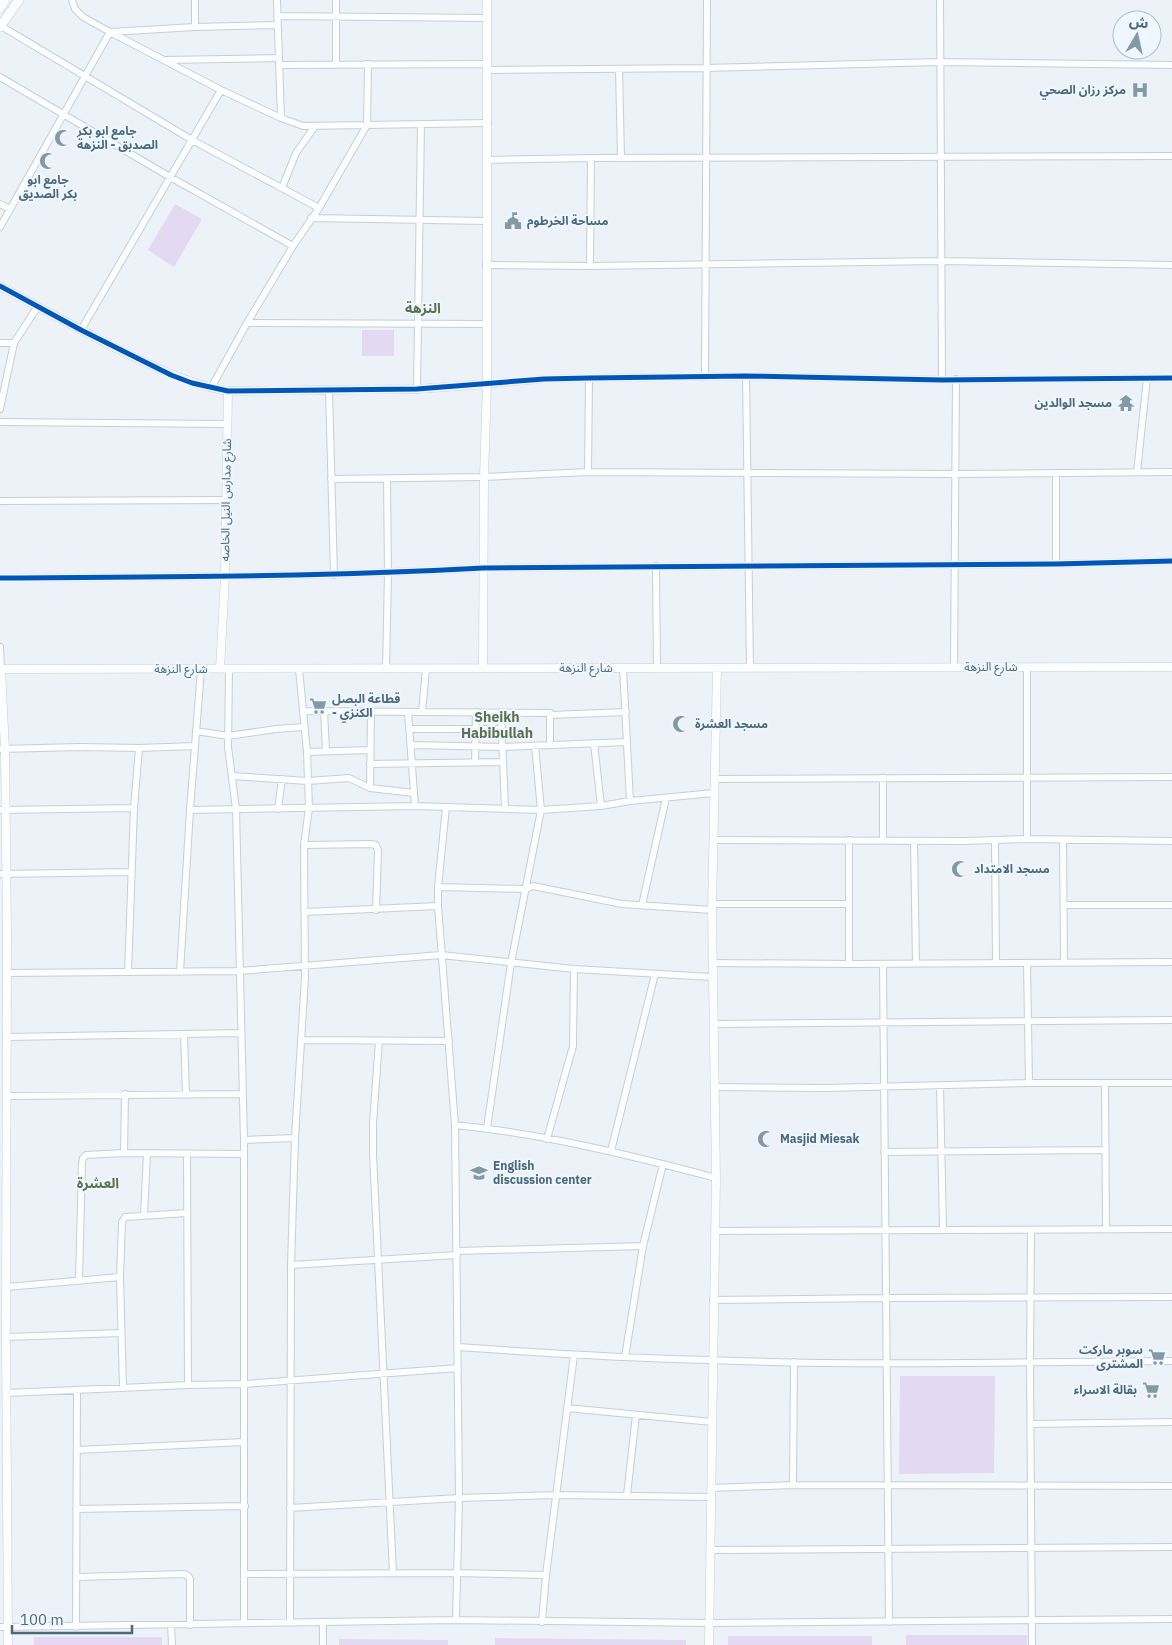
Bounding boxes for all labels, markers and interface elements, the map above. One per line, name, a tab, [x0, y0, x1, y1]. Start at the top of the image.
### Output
north arrow	[1112, 10, 1162, 60]
text: ش	[1128, 12, 1150, 33]
hospital icon: مركز رزان الصحي	[1130, 80, 1150, 100]
place label: مركز رزان الصحي	[1040, 82, 1126, 100]
place label: جامع ابو بكر الصدبق - النزهة	[76, 123, 158, 152]
mosque icon: جامع ابو بكر الصدبق - النزهة	[53, 128, 73, 148]
mosque icon: جامع ابو بكر الصديق	[38, 151, 58, 171]
place label: جامع ابو بكر الصديق	[19, 172, 77, 201]
public building icon: مساحة الخرطوم	[503, 211, 523, 231]
place label: مساحة الخرطوم	[527, 213, 609, 230]
district label: النزهة	[405, 299, 441, 317]
temple icon: مسجد الوالدين	[1116, 393, 1136, 413]
place label: مسجد الوالدين	[1034, 395, 1112, 410]
street label: شارع مدارس النيل الخاصه	[217, 438, 236, 562]
street label: شارع النزهة	[964, 659, 1018, 676]
street label: شارع النزهة	[559, 660, 613, 677]
street label: شارع النزهة	[154, 661, 208, 678]
place label: قطاعة البصل - الكنزي	[332, 691, 400, 723]
supermarket icon: قطاعة البصل - الكنزي	[308, 696, 328, 716]
district label: Sheikh Habibullah	[461, 708, 533, 742]
mosque icon: مسجد العشرة	[671, 714, 691, 734]
place label: مسجد العشرة	[695, 716, 768, 731]
mosque icon: مسجد الامتداد	[950, 859, 970, 879]
place label: مسجد الامتداد	[974, 861, 1050, 876]
mosque icon: Masjid Miesak	[756, 1129, 776, 1149]
place label: Masjid Miesak	[780, 1131, 860, 1146]
place label: English discussion center	[493, 1158, 592, 1187]
school or university icon: English discussion center	[469, 1163, 489, 1183]
district label: العشرة	[77, 1174, 119, 1192]
place label: سوبر ماركت المشترى	[1079, 1342, 1143, 1371]
supermarket icon: سوبر ماركت المشترى	[1147, 1347, 1167, 1367]
supermarket icon: بقالة الاسراء	[1141, 1380, 1161, 1400]
place label: بقالة الاسراء	[1074, 1382, 1137, 1397]
scale bar	[12, 1602, 132, 1634]
text: 100 m	[20, 1610, 64, 1629]

